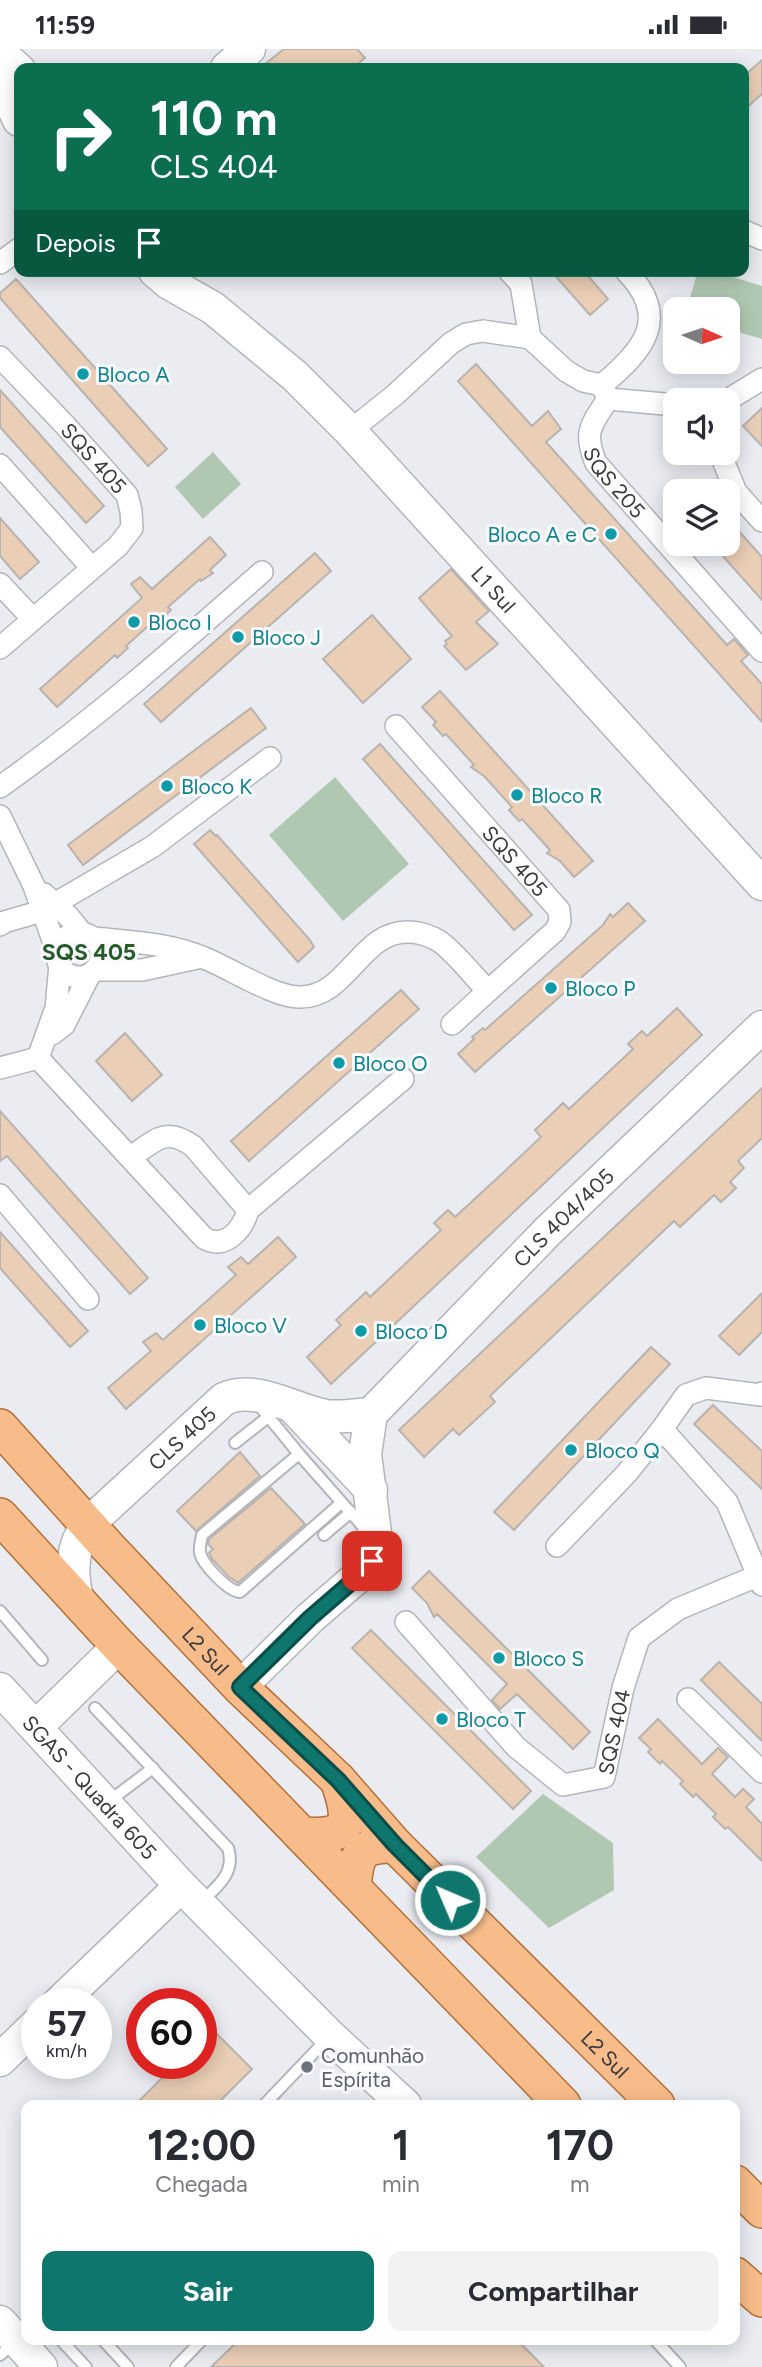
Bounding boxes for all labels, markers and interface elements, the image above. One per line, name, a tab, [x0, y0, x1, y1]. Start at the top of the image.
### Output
text: 11:59	[35, 9, 95, 41]
text: 110 m	[150, 88, 278, 147]
icon: right	[35, 91, 126, 182]
text: CLS 404	[150, 148, 278, 186]
icon: arrive	[130, 224, 168, 262]
text: Depois	[35, 227, 116, 259]
north arrow	[663, 297, 740, 375]
map controls	[663, 297, 740, 556]
place label: Bloco A	[97, 362, 170, 387]
marker: Bloco A	[75, 366, 91, 382]
button: sound	[663, 388, 740, 465]
street label: SQS 405	[56, 417, 132, 498]
street label: SQS 205	[579, 444, 651, 523]
button: layers	[663, 479, 740, 556]
place label: Bloco A e C	[487, 522, 597, 547]
marker: Bloco A e C	[603, 526, 619, 542]
street label: L1 Sul	[466, 561, 521, 617]
place label: Bloco I	[148, 610, 212, 635]
marker: Bloco I	[126, 614, 142, 630]
place label: Bloco J	[252, 625, 321, 650]
marker: Bloco J	[230, 629, 246, 645]
place label: Bloco K	[181, 774, 252, 799]
marker: Bloco K	[159, 778, 175, 794]
place label: Bloco R	[531, 783, 603, 808]
marker: Bloco R	[509, 787, 525, 803]
street label: SQS 405	[477, 820, 553, 901]
district label: SQS 405	[42, 938, 136, 966]
place label: Bloco P	[565, 976, 636, 1001]
marker: Bloco P	[543, 980, 559, 996]
place label: Bloco O	[353, 1051, 428, 1076]
marker: Bloco O	[331, 1055, 347, 1071]
street label: CLS 404/405	[508, 1163, 619, 1272]
place label: Bloco V	[214, 1313, 287, 1338]
marker: Bloco V	[192, 1317, 208, 1333]
place label: Bloco D	[375, 1319, 448, 1344]
marker: Bloco D	[353, 1323, 369, 1339]
street label: CLS 405	[143, 1401, 221, 1475]
place label: Bloco Q	[585, 1438, 660, 1463]
marker: Bloco Q	[563, 1442, 579, 1458]
pin	[342, 1531, 402, 1591]
icon: arrive	[353, 1542, 391, 1580]
street label: L2 Sul	[177, 1621, 234, 1680]
place label: Bloco S	[513, 1646, 584, 1671]
marker: Bloco S	[491, 1650, 507, 1666]
street label: SQS 404	[592, 1687, 635, 1777]
place label: Bloco T	[456, 1707, 526, 1732]
street label: SGAS - Quadra 605	[18, 1710, 162, 1864]
marker: Bloco T	[434, 1711, 450, 1727]
position arrow	[413, 1863, 487, 1937]
speed limit sign: 60	[126, 1988, 217, 2079]
text: 57	[47, 2003, 86, 2045]
street label: L2 Sul	[576, 2025, 635, 2083]
text: km/h	[46, 2040, 87, 2062]
place label: Comunhão Espírita	[321, 2043, 424, 2092]
marker: Comunhão Espírita	[299, 2059, 315, 2075]
text: 12:00	[147, 2120, 256, 2171]
text: 1	[392, 2120, 410, 2171]
text: 170	[546, 2120, 614, 2171]
text: Chegada	[155, 2170, 248, 2198]
text: min	[382, 2170, 420, 2198]
text: m	[570, 2170, 590, 2198]
button: Sair	[42, 2251, 374, 2331]
button: Compartilhar	[388, 2251, 719, 2331]

